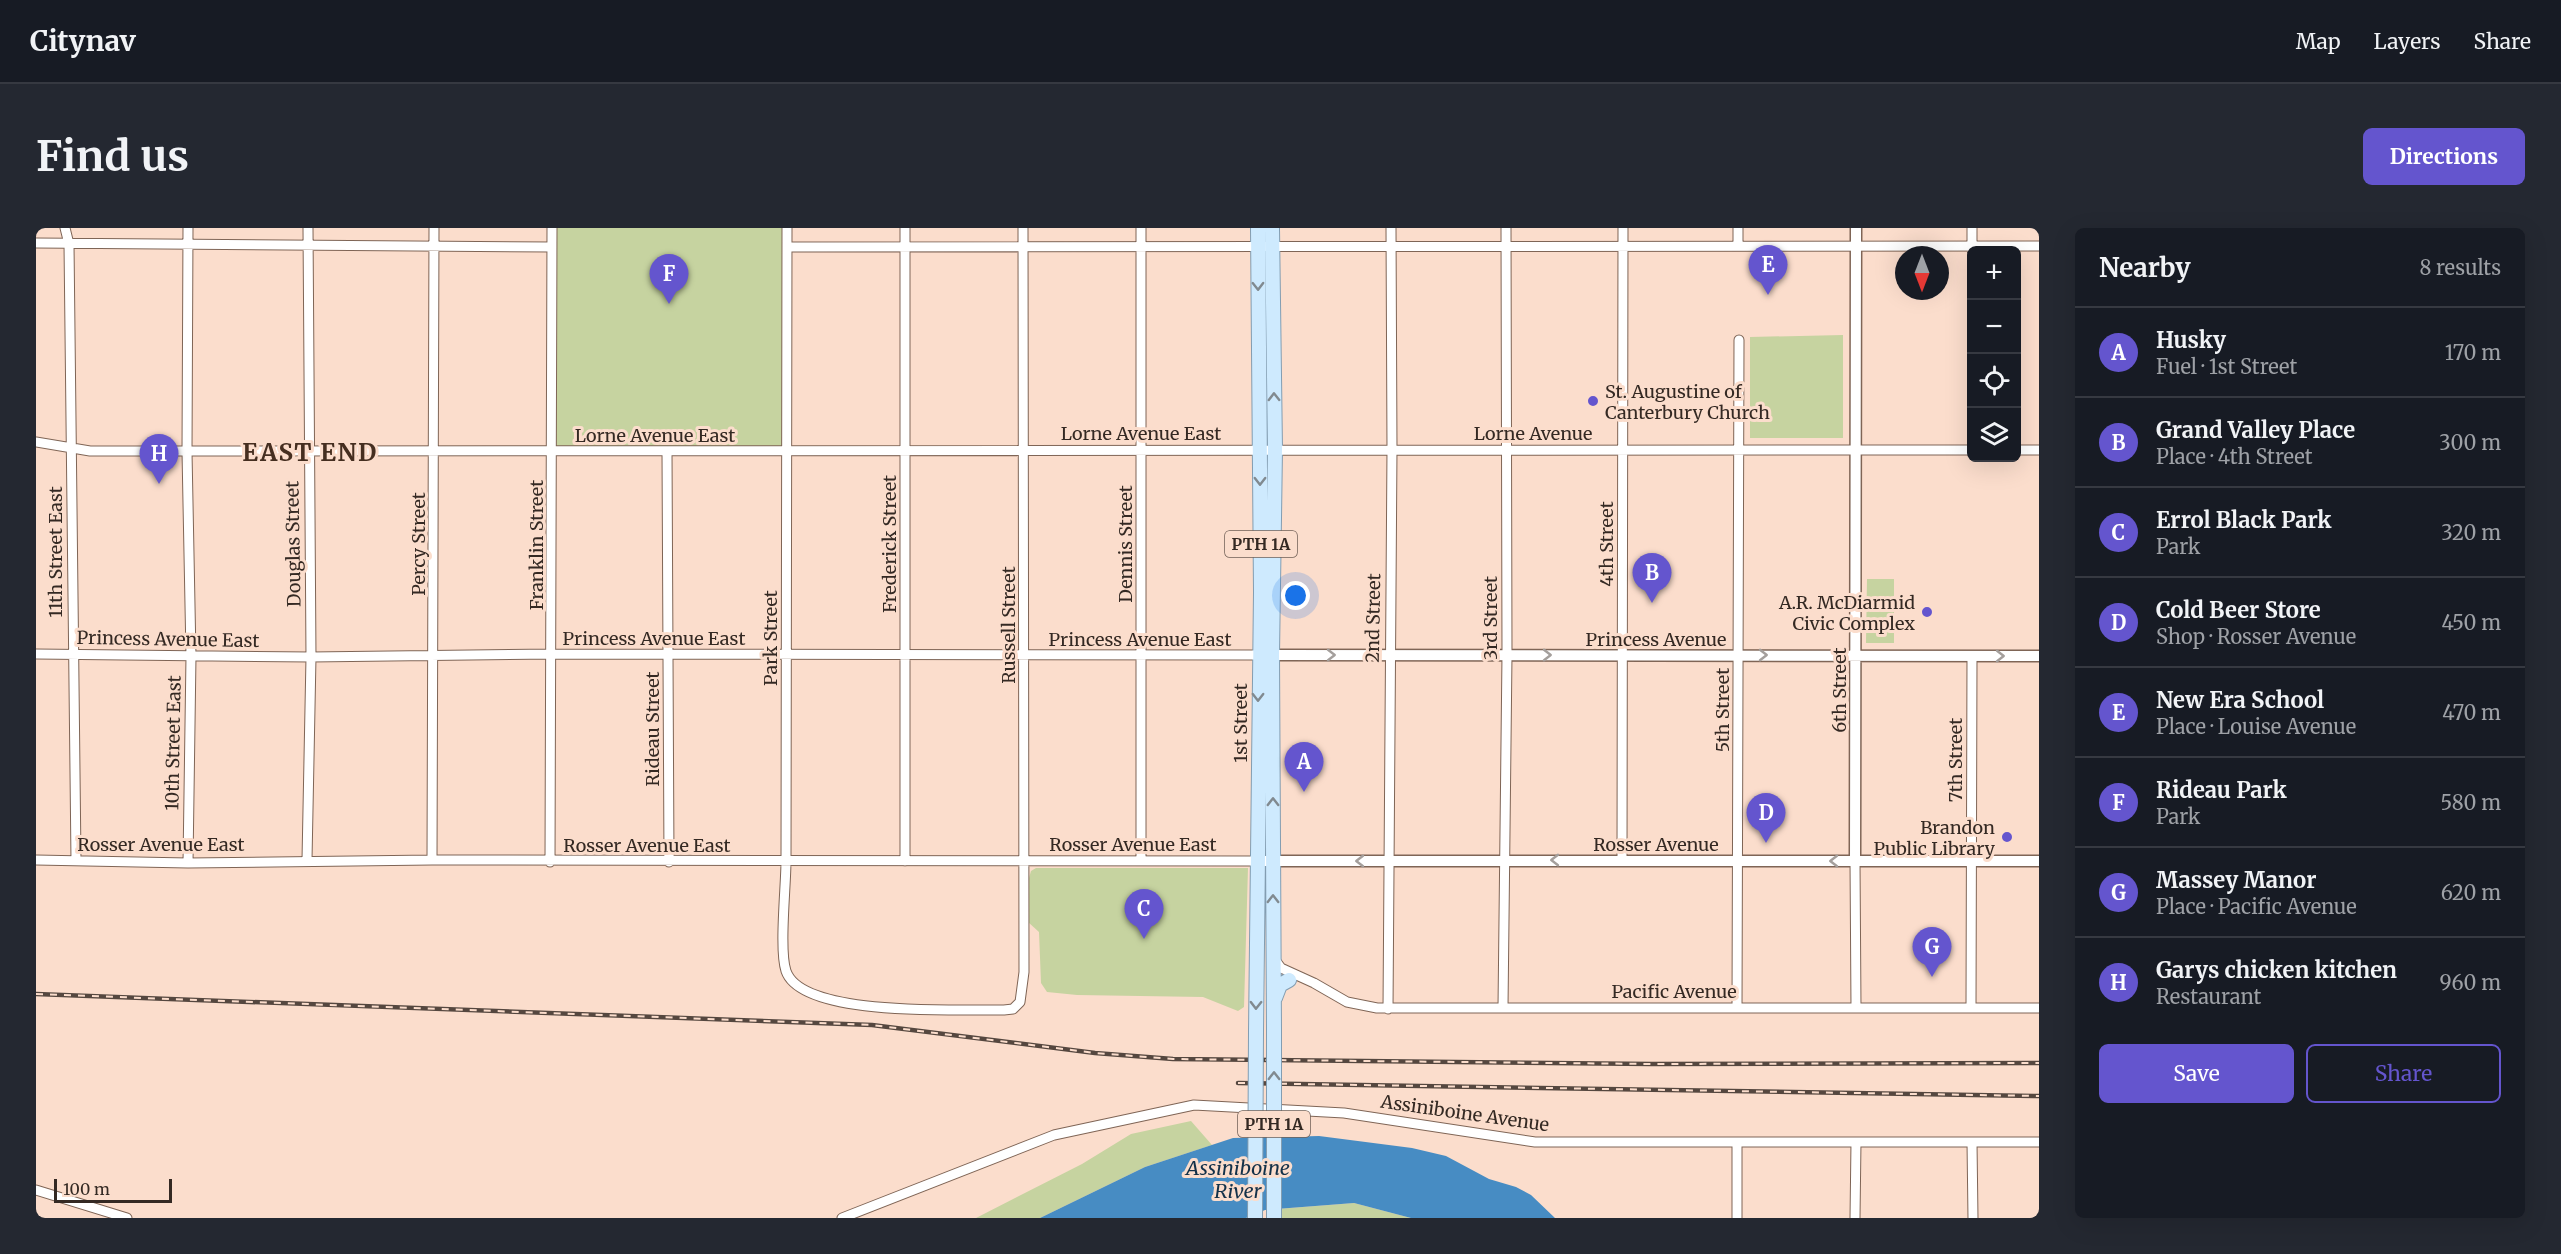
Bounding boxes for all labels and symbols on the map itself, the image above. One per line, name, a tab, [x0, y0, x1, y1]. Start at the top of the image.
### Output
pin: E	[1748, 245, 1788, 295]
north arrow	[1895, 246, 1949, 300]
pin: F	[650, 254, 688, 304]
one-way arrow	[1252, 282, 1265, 291]
place label: St. Augustine of Canterbury Church	[1605, 380, 1770, 424]
one-way arrow	[1268, 393, 1280, 402]
marker: St. Augustine of Canterbury Church	[1586, 394, 1600, 408]
street label: Lorne Avenue East	[1061, 422, 1221, 445]
street label: Lorne Avenue	[1474, 422, 1592, 445]
street label: Lorne Avenue East	[575, 424, 735, 447]
pin: H	[140, 434, 178, 484]
district label: EAST END	[242, 437, 378, 468]
street label: Frederick Street	[878, 475, 901, 613]
one-way arrow	[1254, 477, 1267, 486]
street label: Franklin Street	[525, 480, 548, 610]
street label: Douglas Street	[280, 481, 306, 607]
street label: Dennis Street	[1114, 485, 1137, 603]
street label: 11th Street East	[44, 486, 67, 618]
street label: Percy Street	[407, 492, 430, 596]
street label: 4th Street	[1595, 501, 1618, 587]
road number: PTH 1A	[1225, 531, 1297, 557]
pin: B	[1632, 554, 1672, 603]
street label: Russell Street	[997, 566, 1020, 684]
street label: 2nd Street	[1361, 573, 1385, 663]
street label: 3rd Street	[1479, 576, 1502, 660]
your location	[1281, 581, 1310, 610]
street label: Park Street	[759, 590, 782, 686]
place label: A.R. McDiarmid Civic Complex	[1778, 591, 1915, 635]
marker: A.R. McDiarmid Civic Complex	[1920, 605, 1934, 619]
street label: Princess Avenue East	[76, 626, 260, 652]
street label: Princess Avenue East	[563, 627, 745, 650]
street label: Princess Avenue East	[1049, 628, 1231, 651]
street label: Princess Avenue	[1586, 628, 1726, 651]
street label: 6th Street	[1828, 647, 1851, 733]
one-way arrow	[1326, 649, 1335, 661]
one-way arrow	[1542, 649, 1551, 661]
one-way arrow	[1758, 649, 1767, 661]
one-way arrow	[1995, 650, 2004, 662]
street label: 5th Street	[1711, 668, 1734, 752]
street label: Rideau Street	[641, 671, 664, 787]
street label: 10th Street East	[160, 675, 186, 811]
street label: 1st Street	[1229, 683, 1252, 763]
one-way arrow	[1252, 693, 1264, 702]
street label: 7th Street	[1944, 718, 1967, 802]
pin: A	[1284, 742, 1324, 792]
pin: D	[1746, 794, 1786, 843]
one-way arrow	[1267, 798, 1279, 807]
place label: Brandon Public Library	[1873, 816, 1996, 860]
marker: Brandon Public Library	[2000, 830, 2014, 844]
street label: Rosser Avenue East	[77, 833, 245, 856]
street label: Rosser Avenue East	[1049, 833, 1217, 856]
street label: Rosser Avenue	[1593, 833, 1719, 856]
street label: Rosser Avenue East	[563, 834, 731, 857]
one-way arrow	[1550, 854, 1559, 866]
one-way arrow	[1355, 855, 1364, 867]
one-way arrow	[1829, 855, 1838, 867]
pin: C	[1124, 890, 1164, 939]
one-way arrow	[1267, 895, 1279, 904]
pin: G	[1912, 928, 1952, 977]
street label: Pacific Avenue	[1611, 980, 1737, 1003]
one-way arrow	[1250, 1000, 1262, 1009]
one-way arrow	[1268, 1071, 1280, 1080]
street label: Assiniboine Avenue	[1378, 1090, 1551, 1136]
road number: PTH 1A	[1238, 1111, 1310, 1137]
water label: Assiniboine River	[1184, 1155, 1290, 1203]
scale bar	[54, 1176, 172, 1204]

